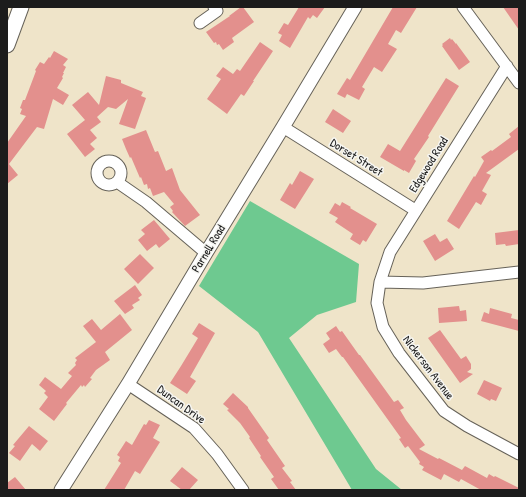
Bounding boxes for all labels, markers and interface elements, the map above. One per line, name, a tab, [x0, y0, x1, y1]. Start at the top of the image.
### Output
street label: Edgewood Road	[406, 135, 452, 195]
street label: Dorset Street	[327, 136, 385, 180]
street label: Parnell Road	[189, 223, 229, 275]
street label: Nickerson Avenue	[399, 333, 457, 403]
street label: Duncan Drive	[154, 383, 208, 427]

